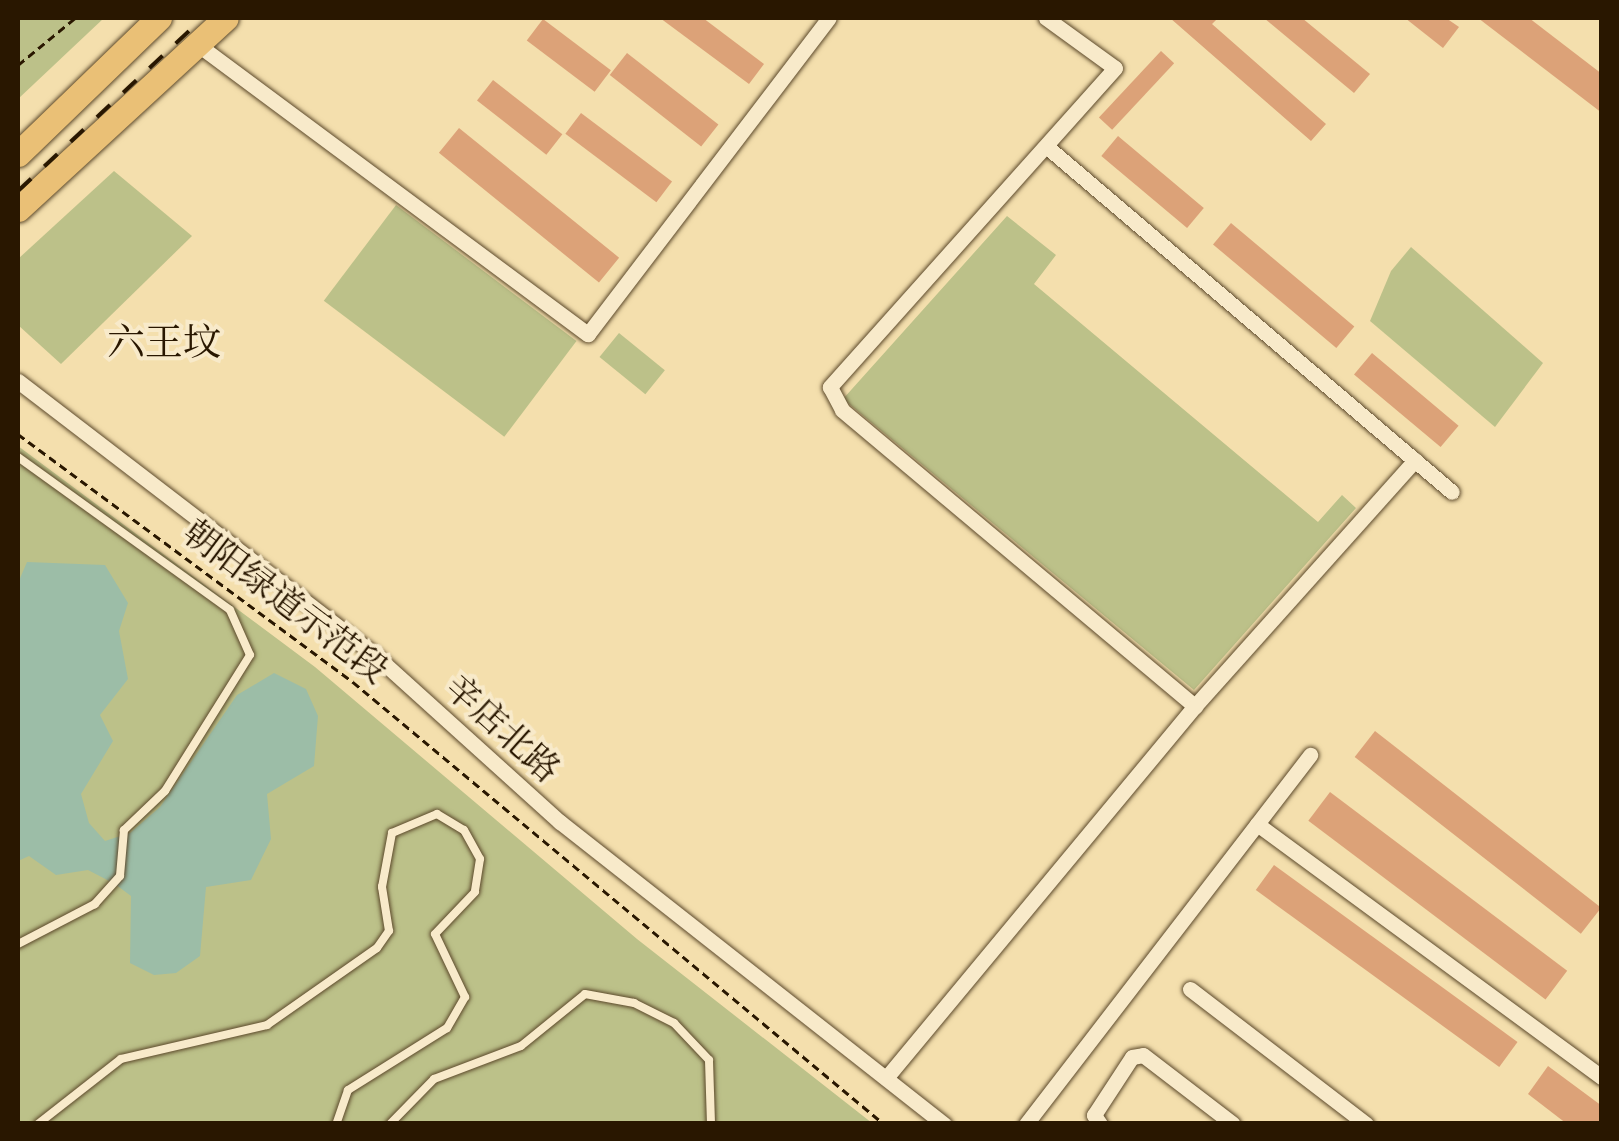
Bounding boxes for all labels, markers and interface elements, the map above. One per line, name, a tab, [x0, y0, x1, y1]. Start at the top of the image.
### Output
district label: 六王坟	[107, 321, 221, 367]
street label: 朝阳绿道示范段	[175, 512, 395, 692]
street label: 辛店北路	[436, 667, 568, 791]

